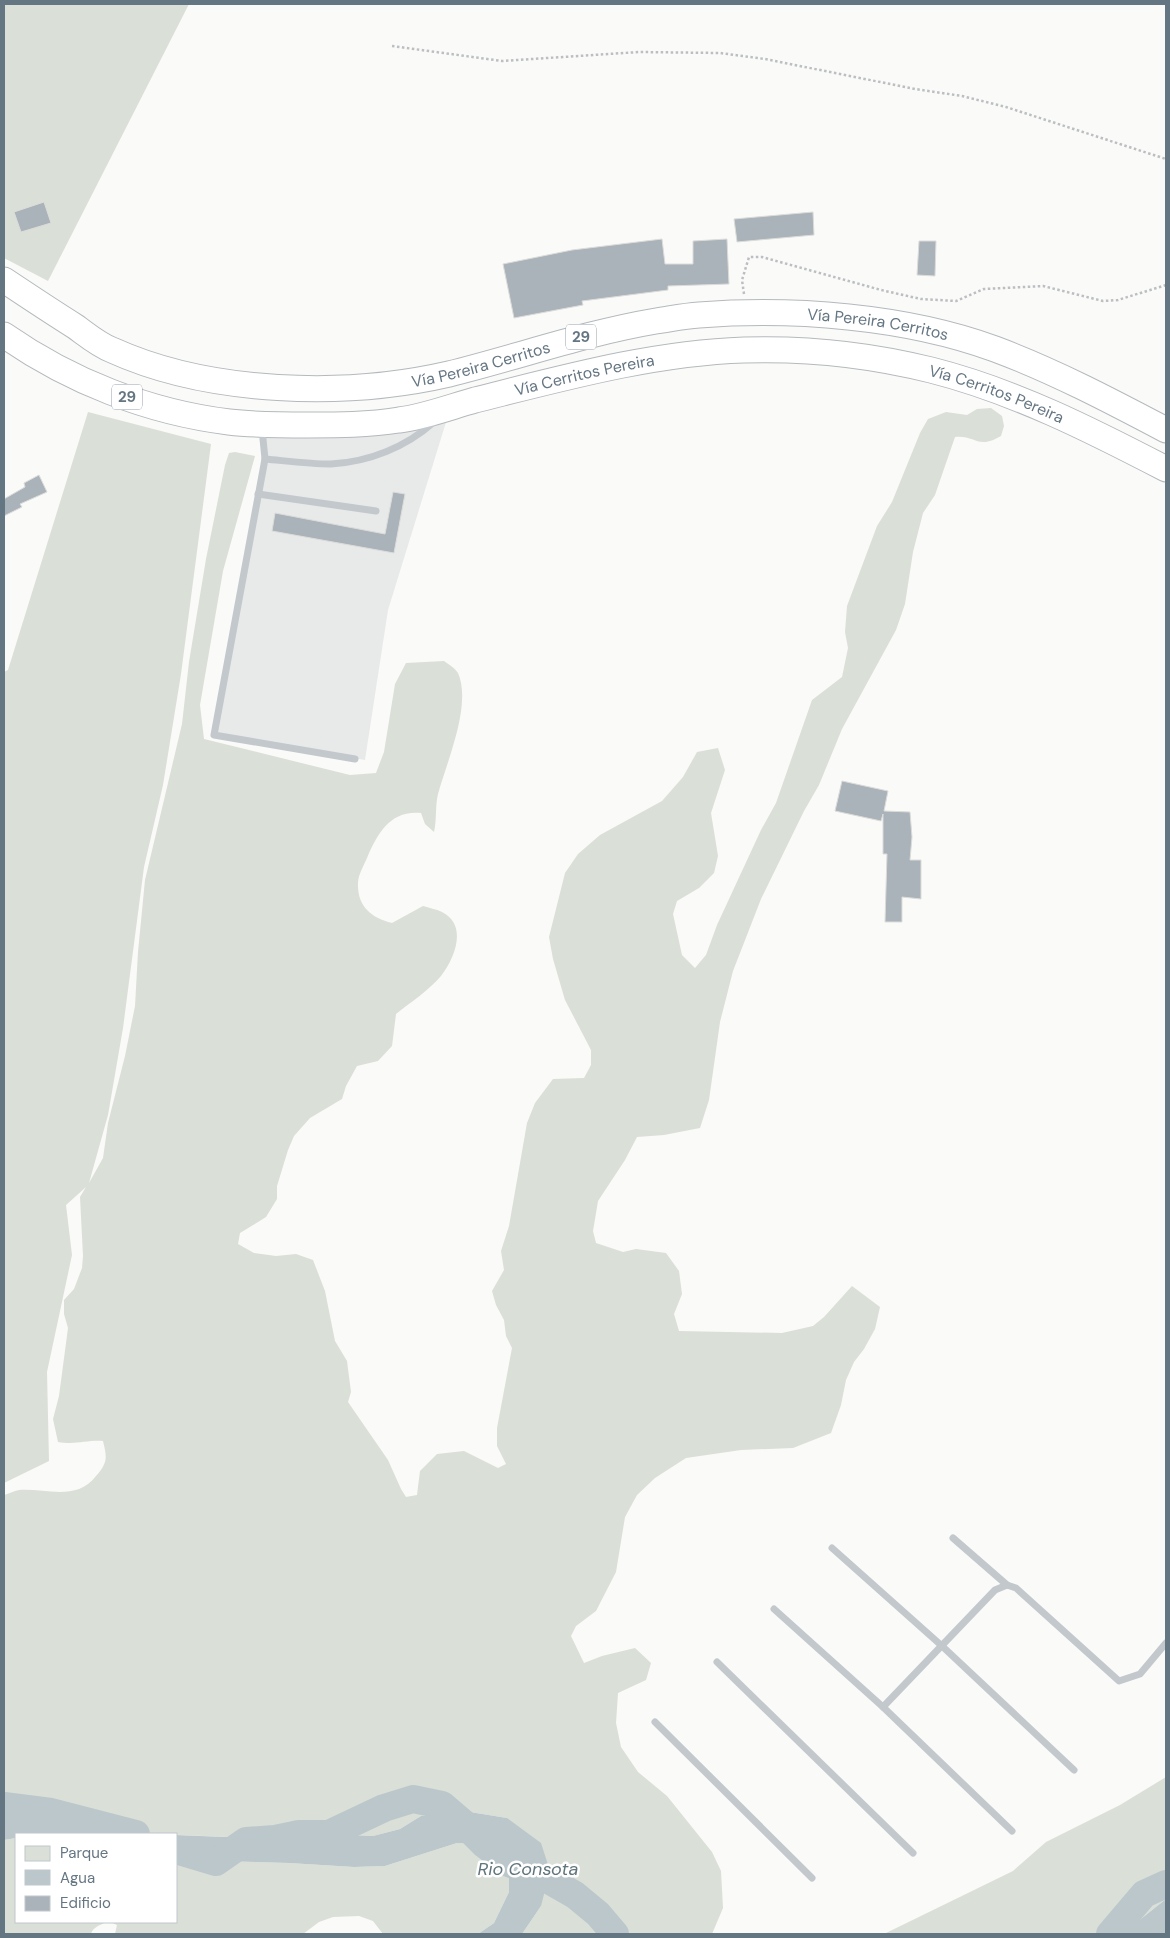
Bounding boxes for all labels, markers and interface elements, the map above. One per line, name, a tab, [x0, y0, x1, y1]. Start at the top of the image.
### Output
street label: Vía Pereira Cerritos	[807, 304, 951, 345]
road number: 29	[566, 324, 596, 350]
street label: Vía Pereira Cerritos	[410, 337, 553, 392]
street label: Vía Cerritos Pereira	[512, 349, 656, 401]
street label: Vía Cerritos Pereira	[927, 360, 1067, 428]
road number: 29	[112, 384, 142, 410]
legend	[15, 1833, 178, 1923]
text: Parque	[60, 1843, 108, 1863]
water label: Rio Consota	[478, 1857, 579, 1881]
text: Agua	[60, 1868, 95, 1888]
text: Edificio	[60, 1893, 111, 1913]

